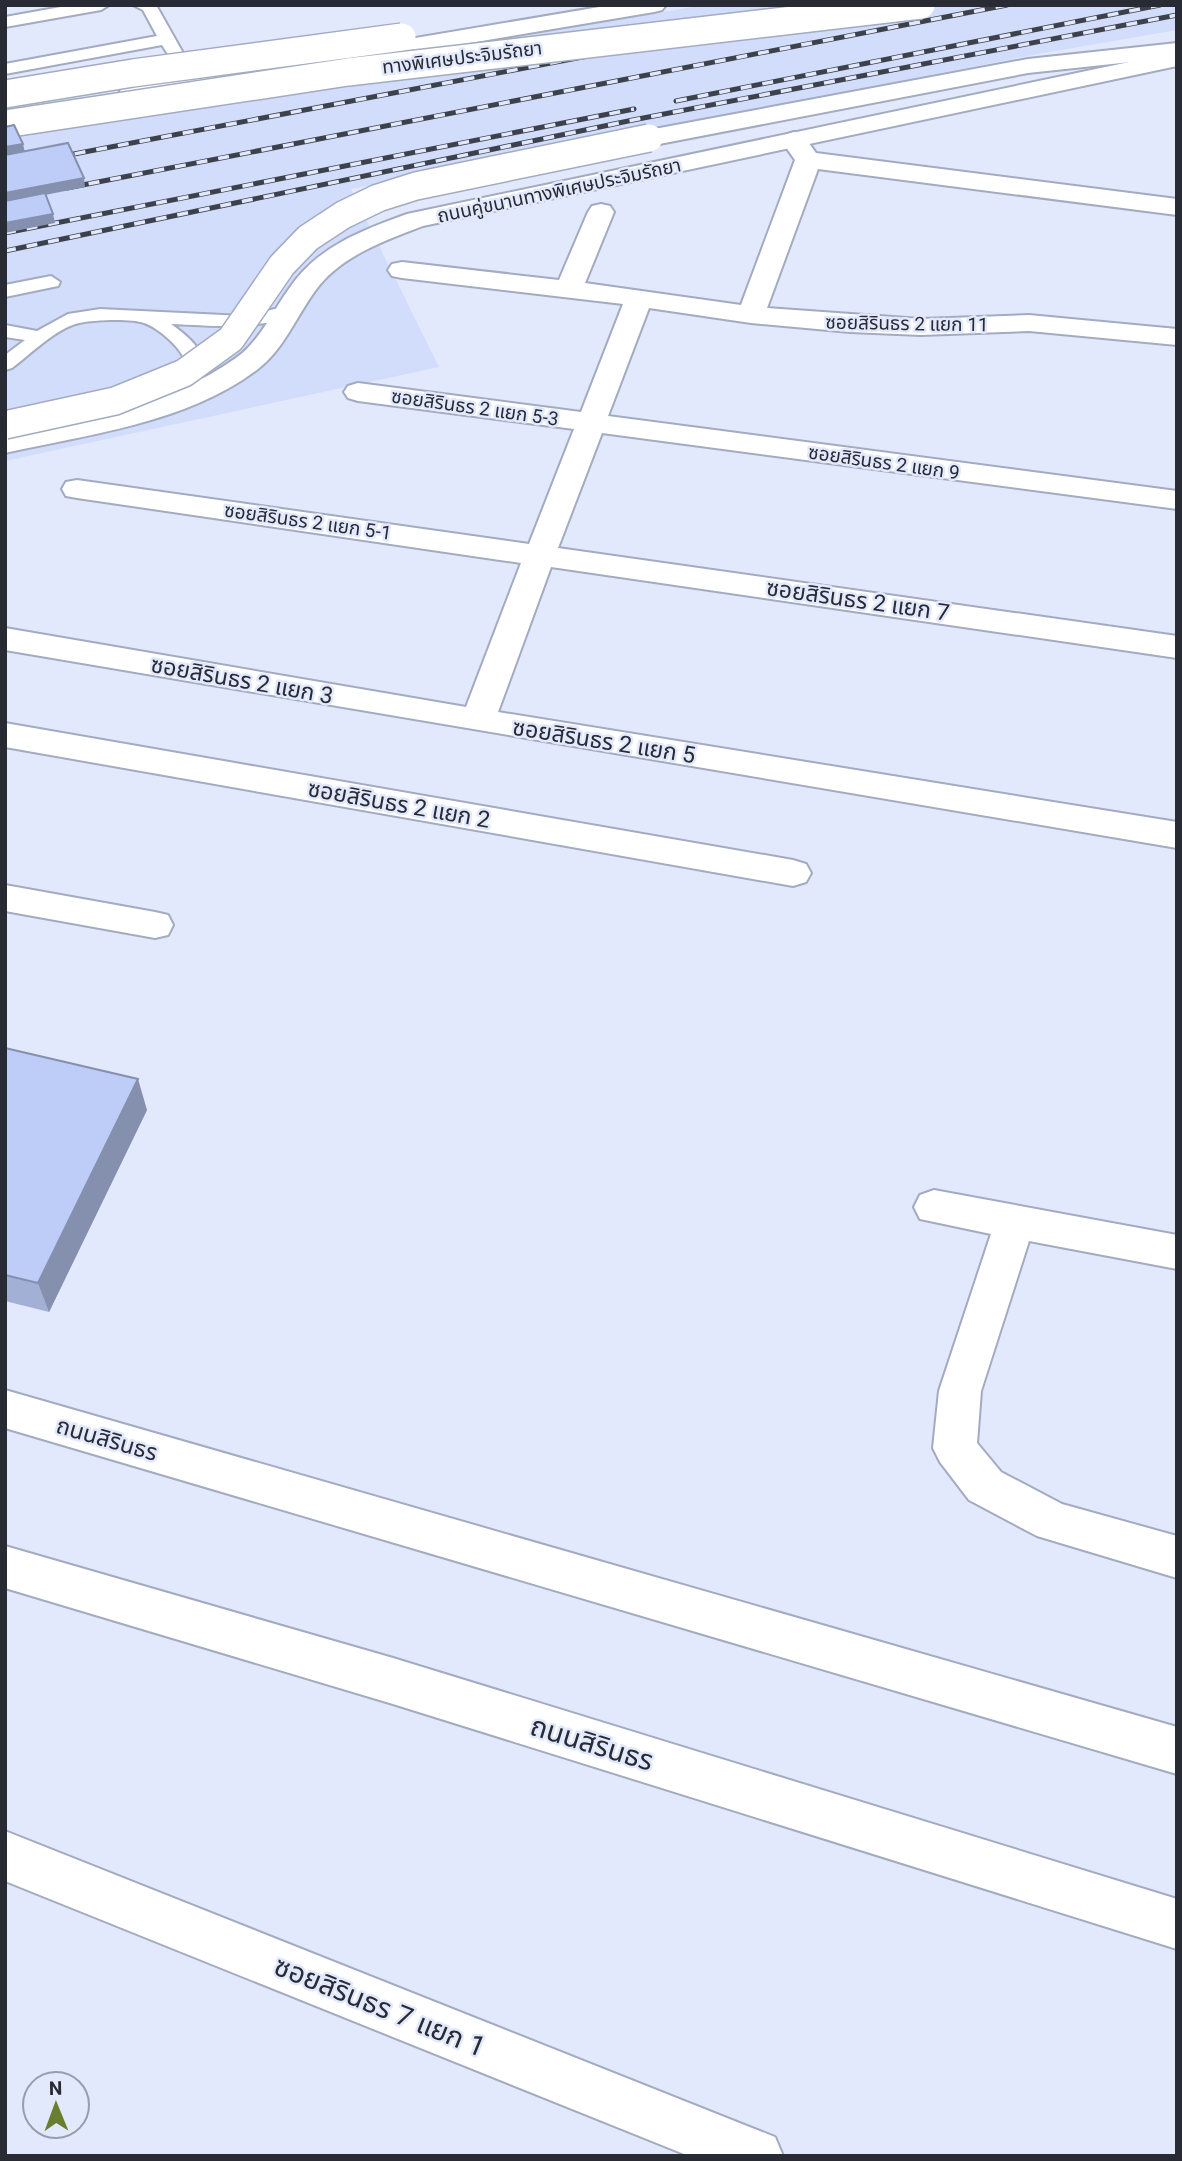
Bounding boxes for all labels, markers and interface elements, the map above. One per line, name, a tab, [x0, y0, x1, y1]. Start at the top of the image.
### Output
street label: ทางพิเศษประจิมรัถยา	[381, 36, 543, 79]
street label: ถนนคู่ขนานทางพิเศษประจิมรัถยา	[435, 153, 683, 229]
street label: ซอยสิรินธร 2 แยก 11	[825, 311, 989, 336]
street label: ซอยสิรินธร 2 แยก 5-3	[390, 384, 560, 431]
street label: ซอยสิรินธร 2 แยก 9	[807, 440, 961, 484]
street label: ซอยสิรินธร 2 แยก 5-1	[223, 498, 393, 545]
street label: ซอยสิรินธร 2 แยก 7	[765, 574, 951, 627]
street label: ซอยสิรินธร 2 แยก 3	[149, 651, 335, 710]
street label: ซอยสิรินธร 2 แยก 5	[511, 714, 697, 769]
street label: ซอยสิรินธร 2 แยก 2	[306, 775, 492, 834]
street label: ถนนสิรินธร	[53, 1412, 161, 1467]
street label: ถนนสิรินธร	[526, 1709, 657, 1778]
street label: ซอยสิรินธร 7 แยก 1	[269, 1949, 490, 2064]
north arrow	[21, 2070, 91, 2140]
text: N	[49, 2077, 63, 2100]

